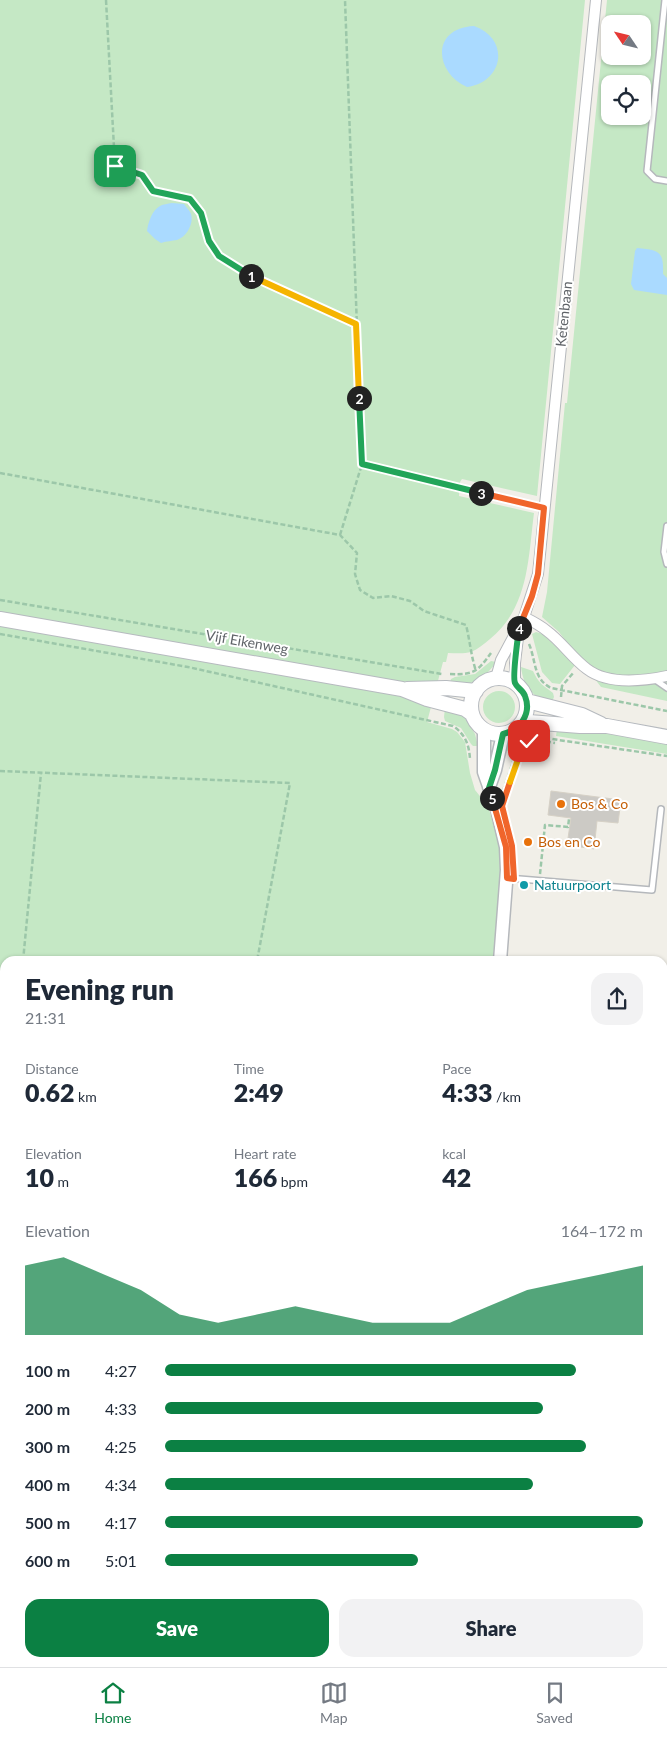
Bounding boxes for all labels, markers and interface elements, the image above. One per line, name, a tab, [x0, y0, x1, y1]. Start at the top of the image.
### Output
north arrow	[601, 15, 651, 65]
map controls	[601, 15, 651, 125]
button: locate	[601, 75, 651, 125]
pin	[94, 145, 136, 187]
icon: arrive	[101, 152, 129, 180]
pin: 1	[238, 264, 264, 288]
text: 1	[247, 268, 256, 285]
street label: Ketenbaan	[552, 280, 575, 348]
pin: 2	[346, 386, 372, 410]
text: 2	[355, 390, 364, 407]
pin: 3	[468, 480, 494, 506]
text: 3	[477, 485, 486, 502]
pin: 4	[506, 616, 532, 640]
text: 4	[515, 620, 524, 637]
street label: Vijf Eikenweg	[205, 626, 290, 657]
pin	[508, 720, 550, 762]
icon: check	[515, 727, 543, 755]
pin: 5	[480, 786, 504, 810]
text: 5	[488, 790, 497, 807]
place label: Bos & Co	[571, 795, 628, 812]
marker: Bos & Co	[555, 798, 567, 810]
place label: Bos en Co	[538, 833, 601, 850]
marker: Bos en Co	[522, 836, 534, 848]
place label: Natuurpoort	[534, 876, 611, 893]
marker: Natuurpoort	[518, 879, 530, 891]
text: Evening run	[25, 972, 174, 1006]
button: share	[591, 973, 643, 1025]
text: 21:31	[25, 1008, 66, 1027]
text: Distance	[25, 1060, 79, 1077]
text: Time	[234, 1060, 264, 1077]
text: Pace	[442, 1060, 471, 1077]
text: 0.62	[25, 1077, 74, 1107]
text: 2:49	[234, 1077, 284, 1107]
text: 4:33	[442, 1077, 492, 1107]
text: km	[74, 1088, 97, 1105]
text: /km	[492, 1088, 521, 1105]
text: Elevation	[25, 1145, 82, 1162]
text: Heart rate	[234, 1145, 296, 1162]
text: kcal	[442, 1145, 466, 1162]
text: 10	[25, 1162, 54, 1192]
text: 166	[234, 1162, 277, 1192]
text: 42	[442, 1162, 471, 1192]
text: m	[54, 1173, 69, 1190]
text: bpm	[277, 1173, 308, 1190]
text: Elevation	[25, 1221, 90, 1240]
text: 164–172 m	[561, 1221, 643, 1240]
text: 100 m	[25, 1361, 70, 1380]
text: 4:27	[105, 1361, 137, 1380]
text: 200 m	[25, 1399, 70, 1418]
text: 4:33	[105, 1399, 137, 1418]
text: 300 m	[25, 1437, 70, 1456]
text: 4:25	[105, 1437, 137, 1456]
text: 400 m	[25, 1475, 70, 1494]
text: 4:34	[105, 1475, 137, 1494]
text: 500 m	[25, 1513, 70, 1532]
text: 4:17	[105, 1513, 137, 1532]
text: 600 m	[25, 1551, 70, 1570]
text: 5:01	[105, 1551, 137, 1570]
button: Save	[25, 1599, 329, 1657]
button: Share	[339, 1599, 643, 1657]
tab: Home	[94, 1679, 132, 1726]
tab: Map	[320, 1679, 348, 1726]
tab: Saved	[536, 1679, 573, 1726]

